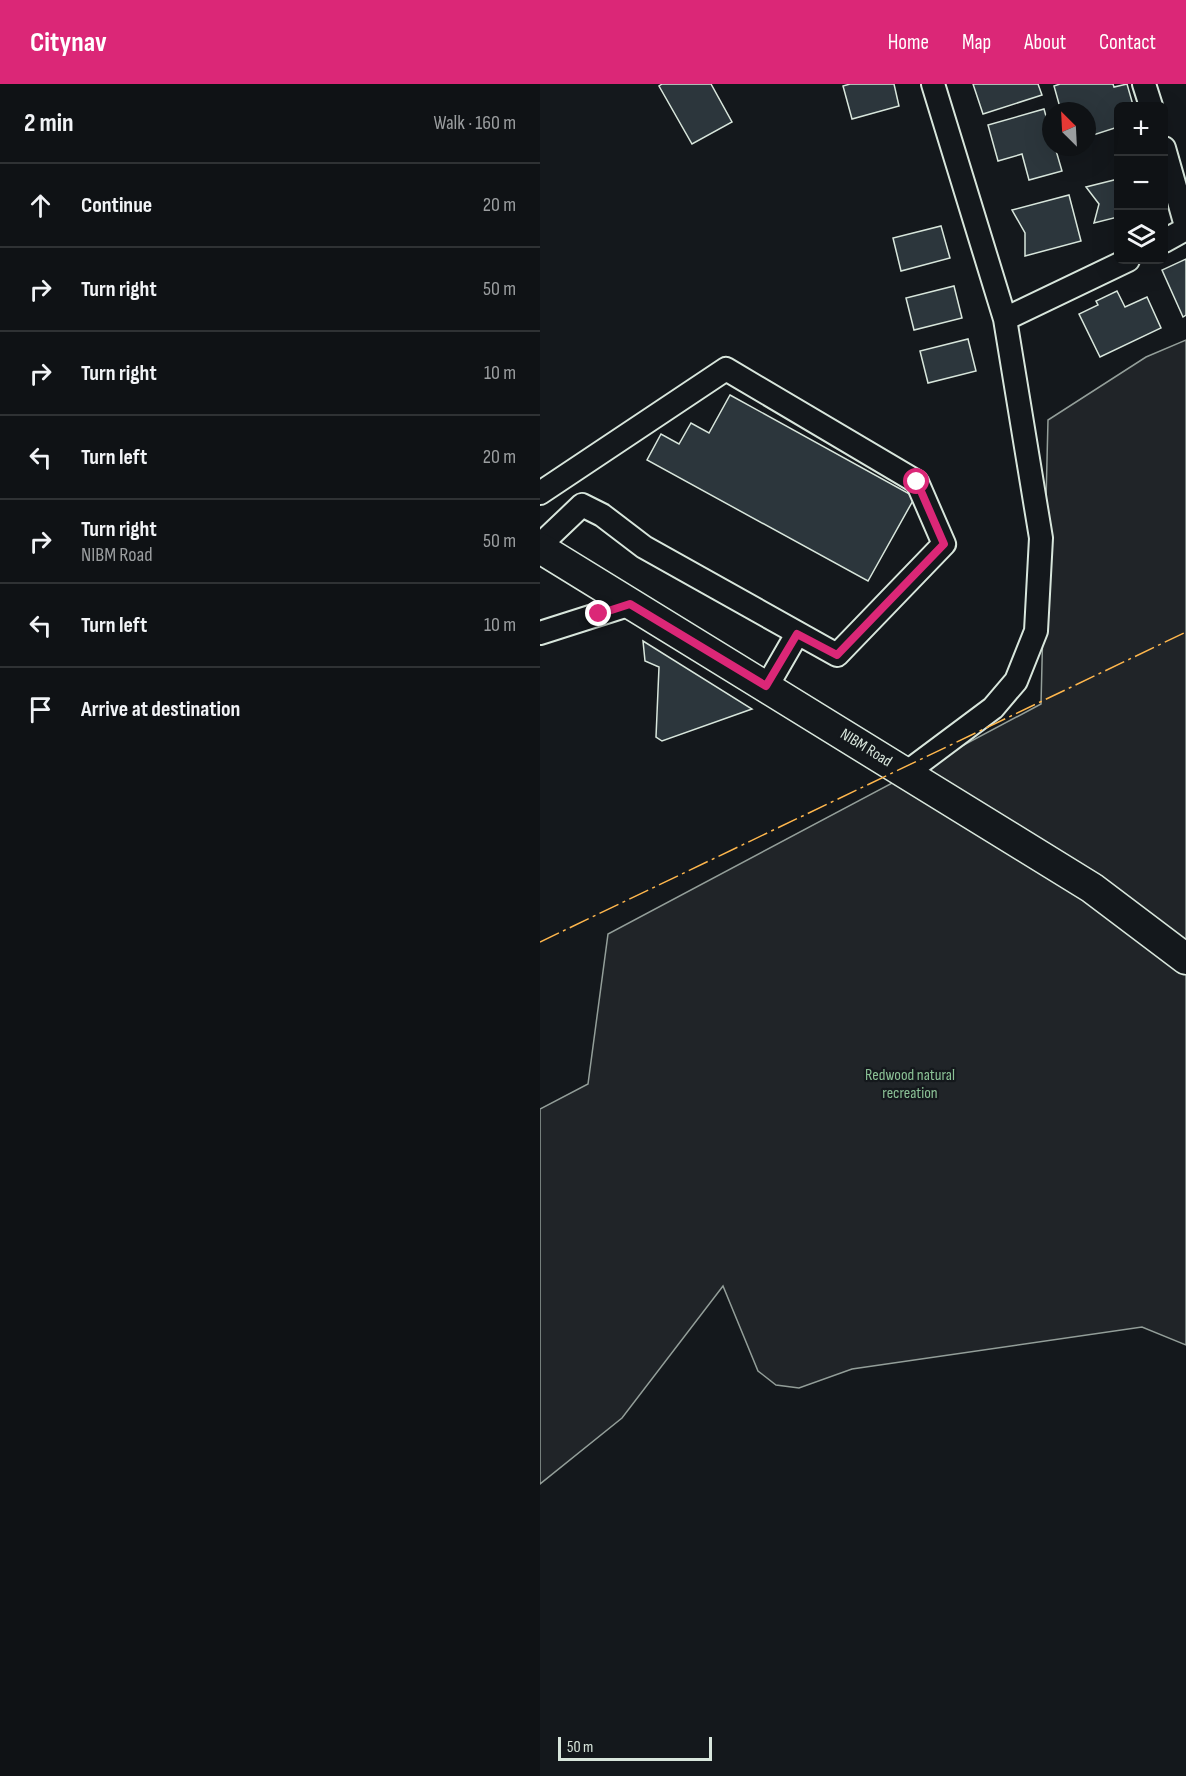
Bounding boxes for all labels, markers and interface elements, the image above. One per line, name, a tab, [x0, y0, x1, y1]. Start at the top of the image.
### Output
text: Citynav	[30, 26, 107, 59]
text: Home	[888, 30, 929, 55]
text: Map	[962, 30, 991, 55]
text: About	[1024, 30, 1066, 55]
text: Contact	[1099, 30, 1156, 55]
north arrow	[1042, 102, 1096, 156]
map controls	[1114, 102, 1168, 264]
button: +	[1114, 102, 1168, 156]
text: 2 min	[24, 108, 74, 139]
text: Walk · 160 m	[433, 111, 516, 135]
button: −	[1114, 156, 1168, 210]
icon: ahead	[24, 189, 57, 222]
text: Continue	[81, 192, 152, 219]
text: 20 m	[483, 193, 516, 217]
button: layers	[1114, 210, 1168, 264]
icon: right	[24, 273, 57, 306]
text: Turn right	[81, 276, 157, 303]
text: 50 m	[483, 277, 516, 301]
icon: right	[24, 357, 57, 390]
text: Turn right	[81, 360, 157, 387]
text: 10 m	[484, 361, 516, 385]
icon: left	[24, 441, 57, 474]
text: Turn left	[81, 444, 147, 471]
text: 20 m	[483, 445, 516, 469]
route start	[903, 468, 929, 494]
text: Turn right	[81, 516, 157, 543]
icon: right	[24, 525, 57, 558]
text: 50 m	[483, 529, 516, 553]
text: NIBM Road	[81, 543, 153, 567]
route end	[585, 600, 611, 626]
icon: left	[24, 609, 57, 642]
text: Turn left	[81, 612, 147, 639]
text: 10 m	[484, 613, 516, 637]
icon: arrive	[24, 693, 57, 726]
text: Arrive at destination	[81, 696, 240, 723]
street label: NIBM Road	[837, 725, 895, 771]
park label: Redwood natural recreation	[865, 1066, 955, 1103]
scale bar	[558, 1734, 712, 1762]
text: 50 m	[567, 1738, 593, 1757]

